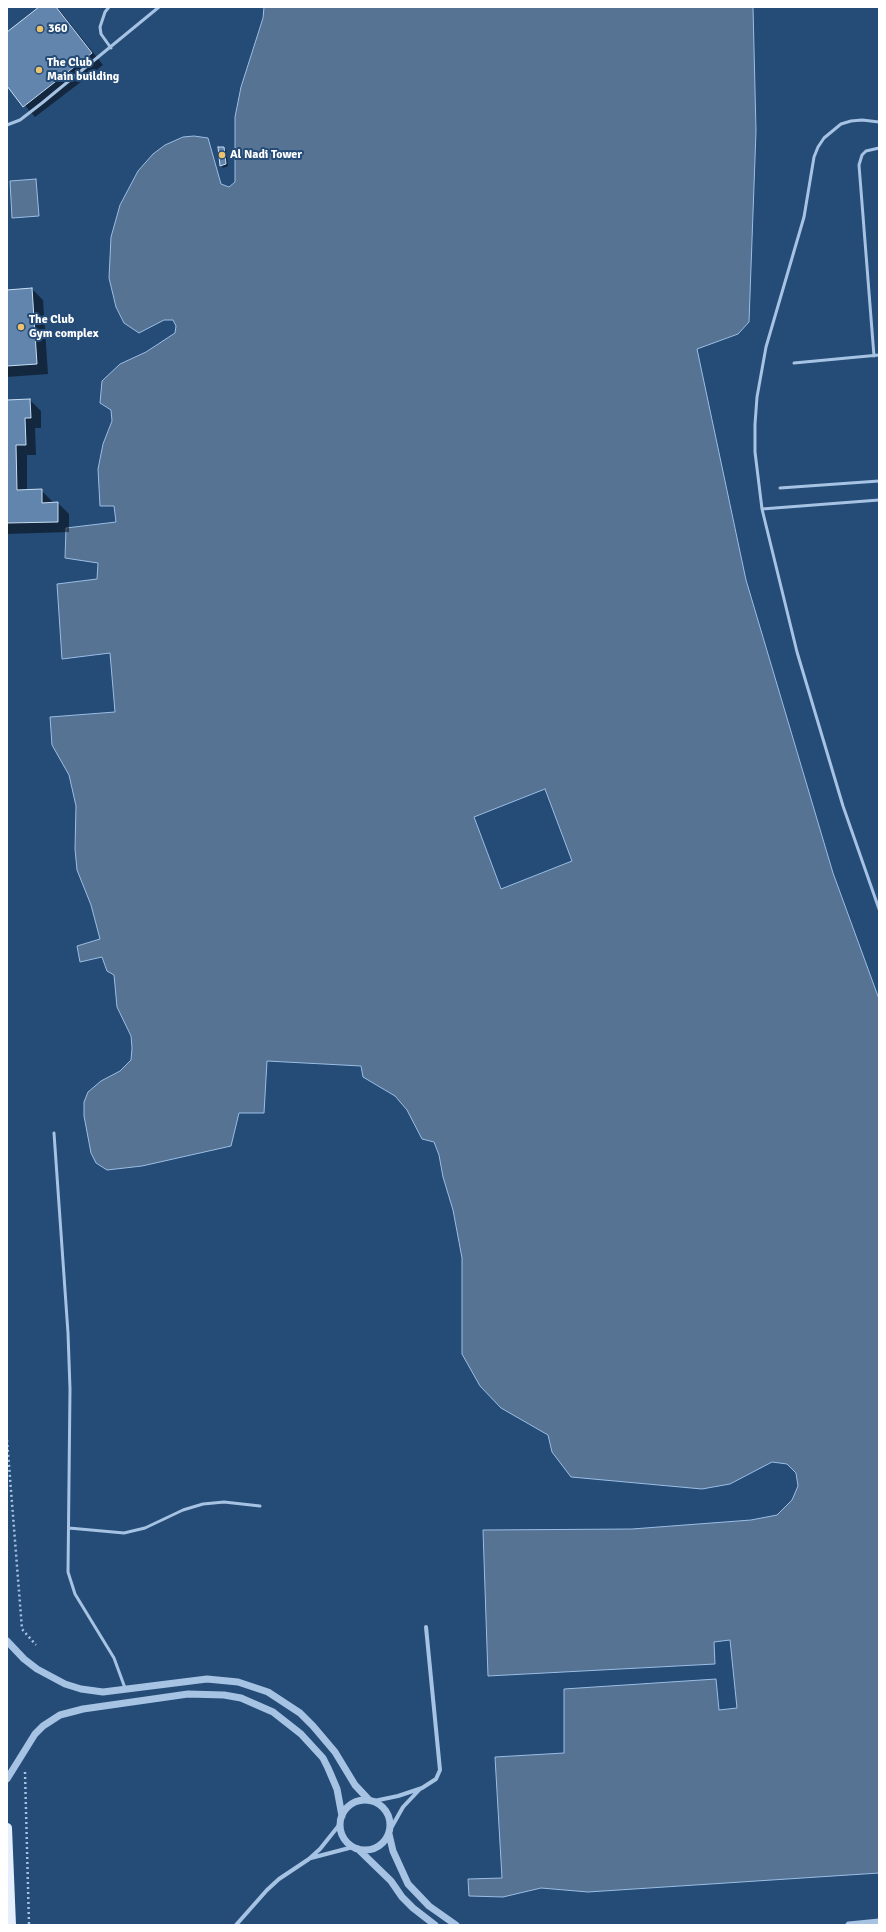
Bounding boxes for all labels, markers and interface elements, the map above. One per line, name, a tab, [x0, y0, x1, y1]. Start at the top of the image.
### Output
place label: 360	[48, 22, 67, 36]
marker: 360	[35, 24, 45, 34]
place label: The Club Main building	[47, 56, 119, 84]
marker: The Club Main building	[34, 65, 44, 75]
place label: Al Nadi Tower	[230, 148, 302, 162]
marker: Al Nadi Tower	[217, 150, 227, 160]
place label: The Club Gym complex	[29, 313, 98, 341]
marker: The Club Gym complex	[16, 322, 26, 332]

